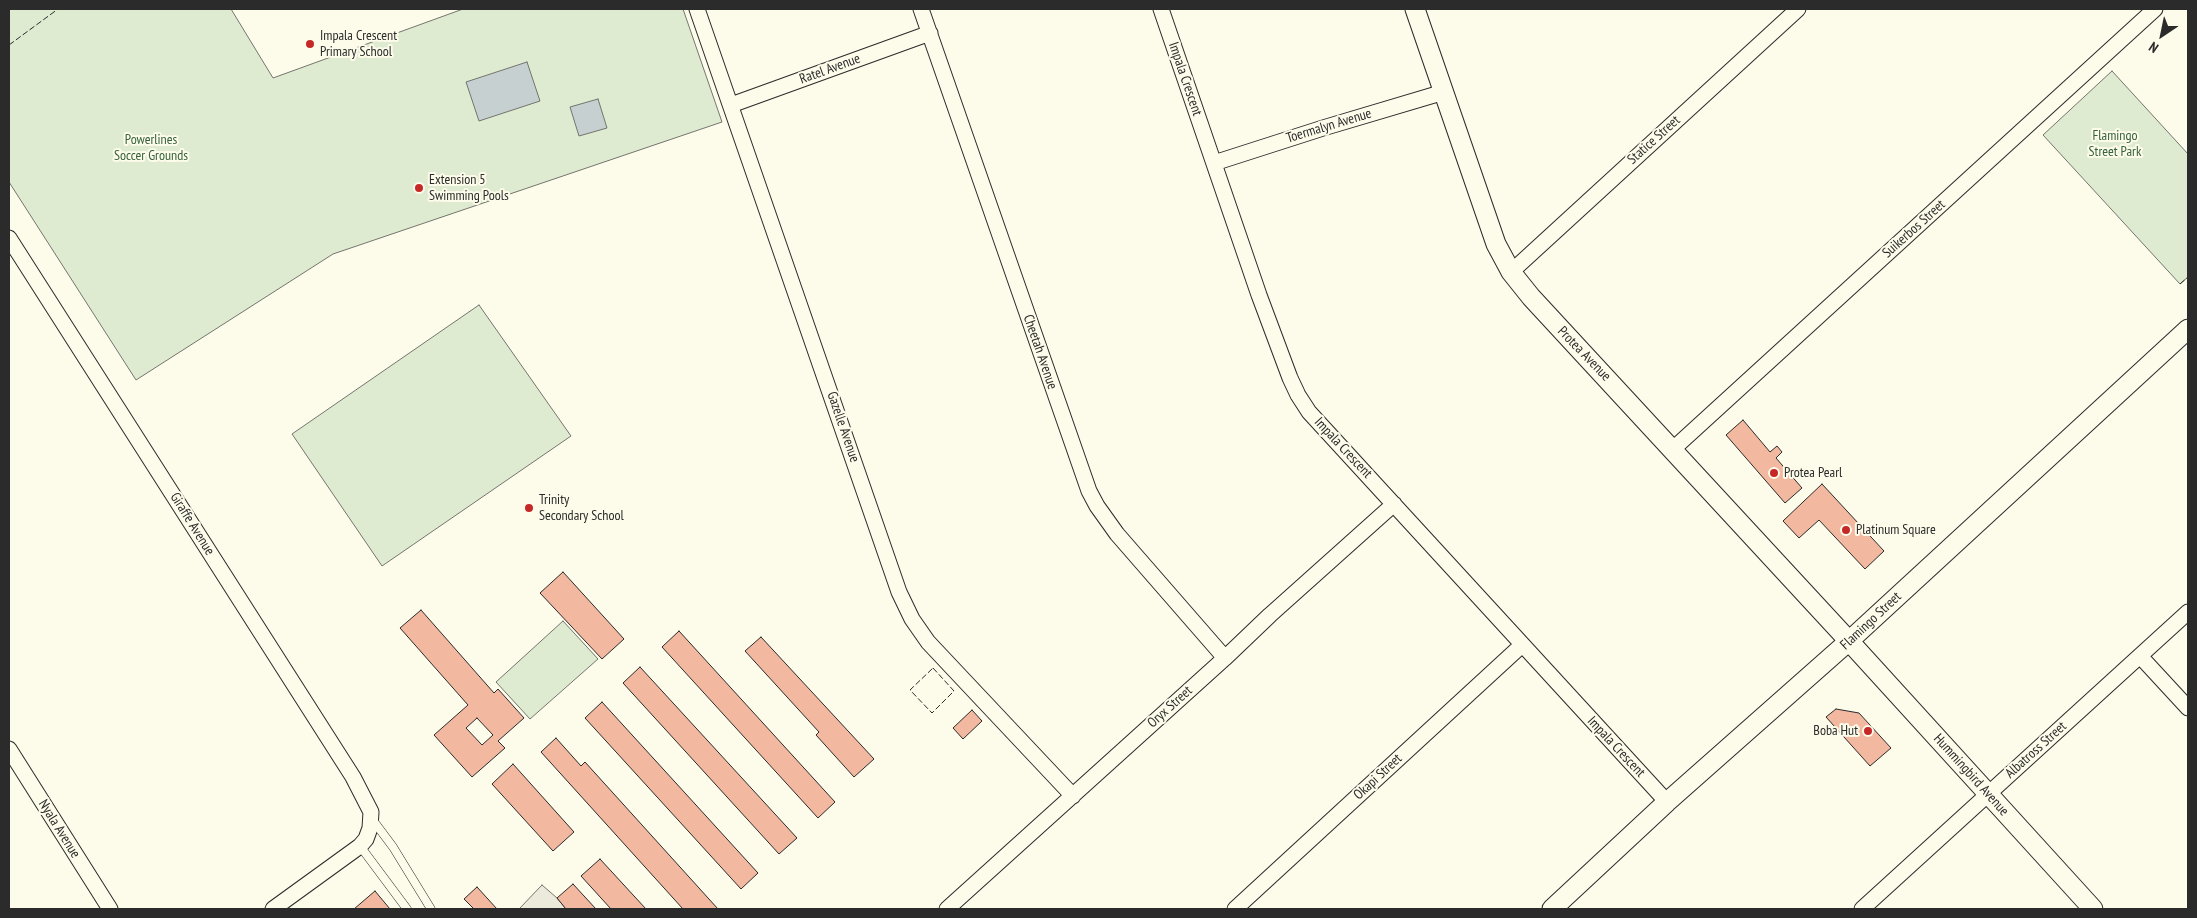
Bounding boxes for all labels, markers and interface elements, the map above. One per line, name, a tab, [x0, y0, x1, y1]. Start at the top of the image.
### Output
north arrow	[2137, 10, 2187, 60]
place label: Impala Crescent Primary School	[320, 28, 397, 60]
marker: Impala Crescent Primary School	[304, 38, 316, 50]
text: N	[2145, 38, 2162, 57]
street label: Impala Crescent	[1165, 40, 1205, 118]
street label: Ratel Avenue	[797, 50, 863, 88]
street label: Toermalyn Avenue	[1284, 105, 1374, 147]
street label: Statice Street	[1624, 112, 1684, 168]
park label: Flamingo Street Park	[2089, 128, 2141, 160]
park label: Powerlines Soccer Grounds	[114, 132, 188, 164]
place label: Extension 5 Swimming Pools	[429, 172, 509, 204]
marker: Extension 5 Swimming Pools	[413, 182, 425, 194]
street label: Suikerbos Street	[1879, 196, 1949, 262]
street label: Cheetah Avenue	[1019, 312, 1061, 392]
street label: Protea Avenue	[1554, 323, 1614, 385]
street label: Gazelle Avenue	[823, 389, 863, 465]
street label: Impala Crescent	[1311, 414, 1375, 482]
place label: Protea Pearl	[1784, 465, 1842, 481]
marker: Protea Pearl	[1768, 467, 1780, 479]
street label: Giraffe Avenue	[166, 490, 218, 558]
place label: Trinity Secondary School	[539, 492, 624, 524]
marker: Trinity Secondary School	[523, 502, 535, 514]
place label: Platinum Square	[1856, 522, 1936, 538]
marker: Platinum Square	[1840, 524, 1852, 536]
street label: Flamingo Street	[1837, 589, 1905, 653]
street label: Oryx Street	[1144, 683, 1196, 731]
street label: Impala Crescent	[1584, 713, 1648, 781]
street label: Albatross Street	[2002, 718, 2070, 782]
place label: Boba Hut	[1813, 723, 1858, 739]
marker: Boba Hut	[1862, 725, 1874, 737]
street label: Hummingbird Avenue	[1930, 731, 2012, 819]
street label: Okapi Street	[1350, 750, 1406, 804]
street label: Nyala Avenue	[34, 797, 84, 861]

